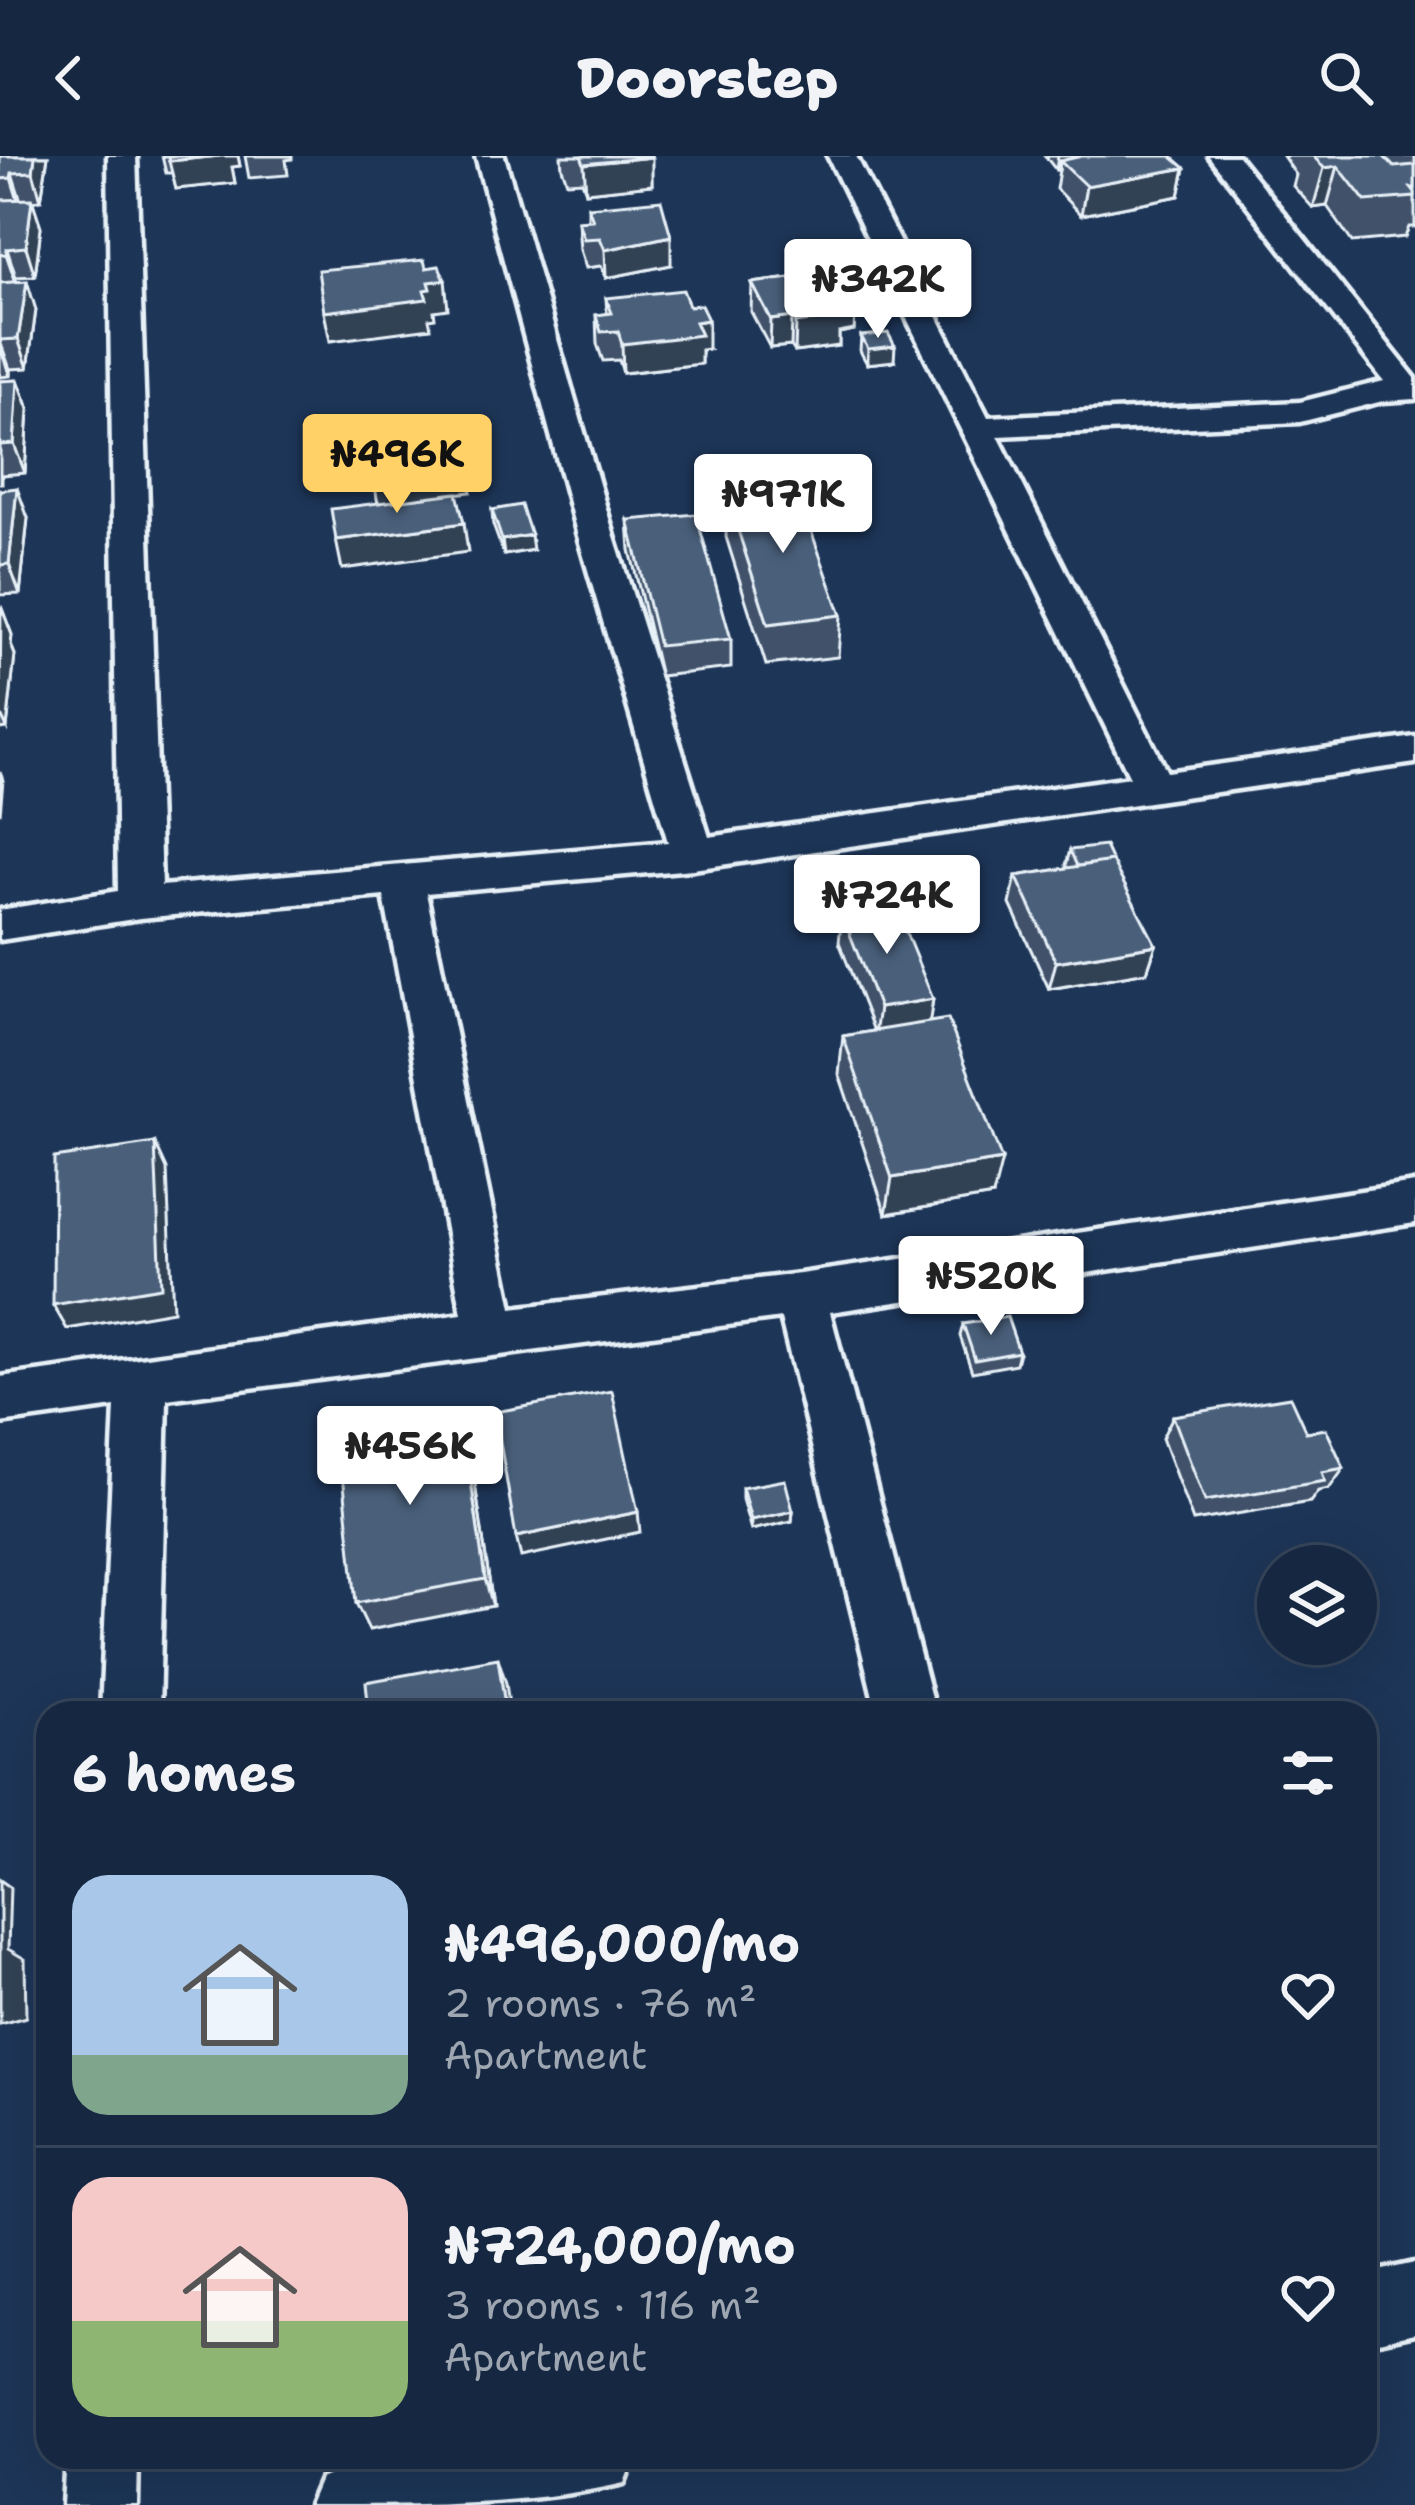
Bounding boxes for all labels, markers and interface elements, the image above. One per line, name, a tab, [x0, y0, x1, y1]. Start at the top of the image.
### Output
text: Doorstep	[577, 42, 838, 114]
icon: back	[36, 45, 102, 111]
icon: search	[1313, 45, 1379, 111]
pin: ₦342K	[794, 239, 962, 341]
text: ₦342K	[811, 252, 945, 304]
pin: ₦496K	[313, 414, 481, 516]
text: ₦496K	[330, 427, 464, 479]
pin: ₦971K	[699, 454, 867, 556]
text: ₦971K	[721, 467, 845, 519]
pin: ₦724K	[803, 855, 971, 957]
text: ₦724K	[821, 868, 953, 920]
pin: ₦520K	[907, 1236, 1075, 1338]
text: ₦520K	[926, 1249, 1056, 1301]
pin: ₦456K	[326, 1406, 494, 1508]
text: ₦456K	[344, 1419, 476, 1471]
map controls	[1257, 1545, 1377, 1665]
button: layers	[1257, 1545, 1377, 1665]
text: 6 homes	[72, 1739, 296, 1807]
icon: filters	[1275, 1740, 1341, 1806]
text: ₦496,000/mo	[444, 1909, 800, 1977]
icon: home	[168, 1923, 312, 2067]
icon: heart	[1275, 1962, 1341, 2028]
text: 2 rooms · 76 m²	[444, 1977, 756, 2029]
text: Apartment	[444, 2029, 647, 2081]
text: ₦724,000/mo	[444, 2211, 796, 2279]
icon: home	[168, 2225, 312, 2369]
icon: heart	[1275, 2264, 1341, 2330]
text: 3 rooms · 116 m²	[444, 2279, 761, 2331]
text: Apartment	[444, 2331, 647, 2383]

